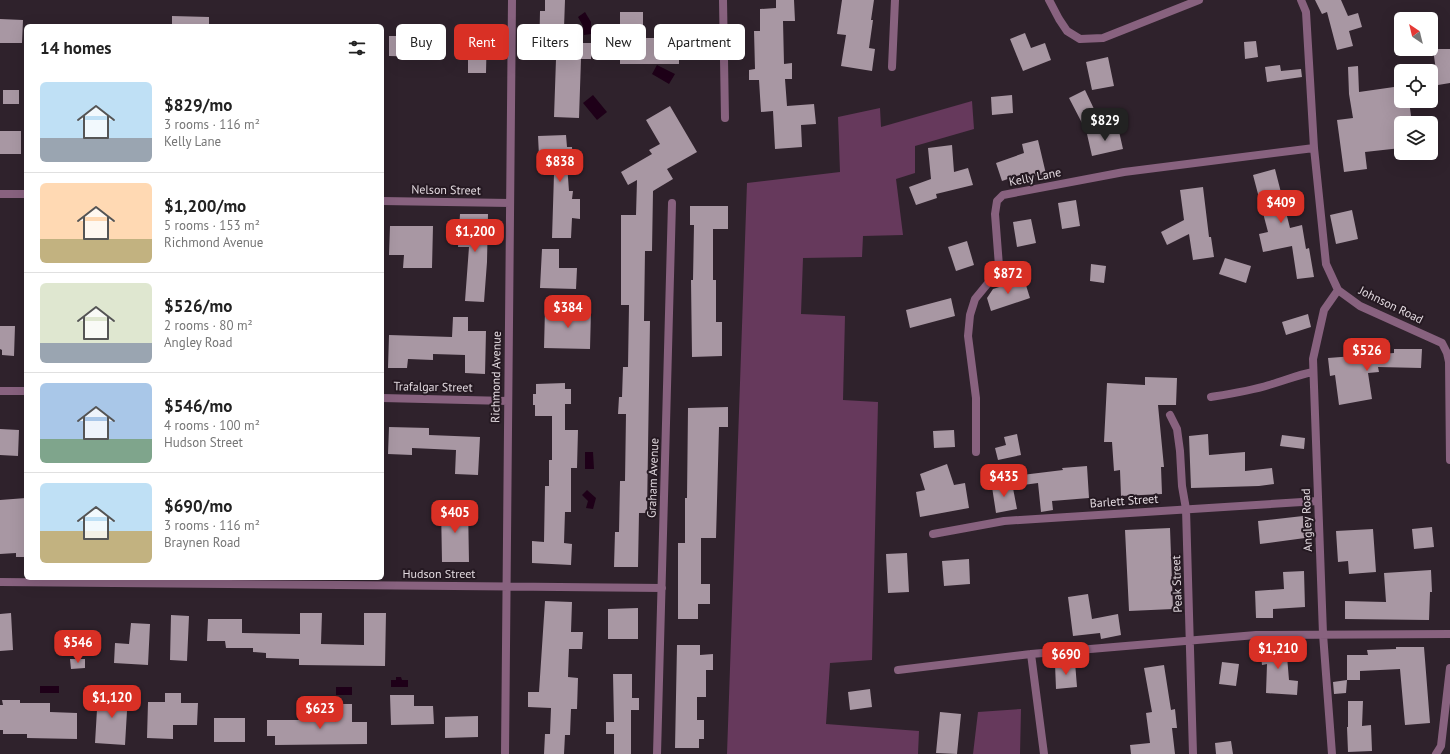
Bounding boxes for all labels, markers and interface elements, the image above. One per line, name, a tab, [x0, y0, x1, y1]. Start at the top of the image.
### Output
north arrow	[1394, 12, 1438, 56]
map controls	[1394, 12, 1438, 160]
chip: Buy	[396, 24, 446, 60]
chip: Rent	[454, 24, 509, 60]
chip: Filters	[517, 24, 583, 60]
chip: New	[591, 24, 646, 60]
chip: Apartment	[654, 24, 745, 60]
text: 14 homes	[40, 37, 111, 59]
icon: filters	[346, 37, 368, 59]
button: locate	[1394, 64, 1438, 108]
text: $829/mo	[164, 94, 232, 116]
icon: home	[72, 98, 120, 146]
pin: $829	[1081, 108, 1129, 142]
text: $829	[1090, 112, 1120, 129]
text: 3 rooms · 116 m²	[164, 116, 260, 133]
button: layers	[1394, 116, 1438, 160]
text: Kelly Lane	[164, 133, 221, 150]
pin: $838	[536, 149, 584, 183]
text: $838	[545, 153, 575, 170]
street label: Kelly Lane	[1008, 164, 1062, 189]
street label: Nelson Street	[411, 181, 481, 198]
pin: $409	[1257, 190, 1305, 224]
text: $409	[1266, 194, 1296, 211]
text: $1,200/mo	[164, 195, 246, 217]
icon: home	[72, 199, 120, 247]
text: 5 rooms · 153 m²	[164, 217, 260, 234]
pin: $1,200	[442, 219, 508, 253]
text: $1,200	[455, 223, 495, 240]
text: Richmond Avenue	[164, 234, 263, 251]
pin: $872	[984, 261, 1032, 295]
text: $872	[993, 265, 1023, 282]
street label: Johnson Road	[1356, 282, 1426, 327]
text: $526/mo	[164, 295, 232, 317]
pin: $384	[544, 295, 592, 329]
icon: home	[72, 299, 120, 347]
text: $384	[553, 299, 583, 316]
text: 2 rooms · 80 m²	[164, 317, 253, 334]
street label: Richmond Avenue	[487, 331, 504, 423]
text: Angley Road	[164, 334, 232, 351]
pin: $526	[1343, 338, 1391, 372]
text: $526	[1352, 342, 1382, 359]
street label: Trafalgar Street	[393, 378, 473, 395]
text: $546/mo	[164, 395, 232, 417]
icon: home	[72, 399, 120, 447]
text: 4 rooms · 100 m²	[164, 417, 260, 434]
text: Hudson Street	[164, 434, 243, 451]
street label: Graham Avenue	[644, 438, 661, 518]
pin: $435	[980, 464, 1028, 498]
text: $435	[989, 468, 1019, 485]
street label: Angley Road	[1298, 488, 1315, 552]
street label: Barlett Street	[1089, 491, 1159, 510]
text: $690/mo	[164, 495, 232, 517]
icon: home	[72, 499, 120, 547]
pin: $405	[431, 500, 479, 534]
text: $405	[440, 504, 470, 521]
text: 3 rooms · 116 m²	[164, 517, 260, 534]
text: Braynen Road	[164, 534, 240, 551]
street label: Peak Street	[1168, 555, 1185, 613]
street label: Hudson Street	[403, 566, 475, 581]
pin: $546	[54, 630, 102, 664]
text: $546	[63, 634, 93, 651]
pin: $1,210	[1245, 636, 1311, 670]
text: $1,210	[1258, 640, 1298, 657]
pin: $690	[1042, 642, 1090, 676]
text: $690	[1051, 646, 1081, 663]
pin: $1,120	[79, 685, 145, 719]
text: $1,120	[92, 689, 132, 706]
pin: $623	[296, 696, 344, 730]
text: $623	[305, 700, 335, 717]

